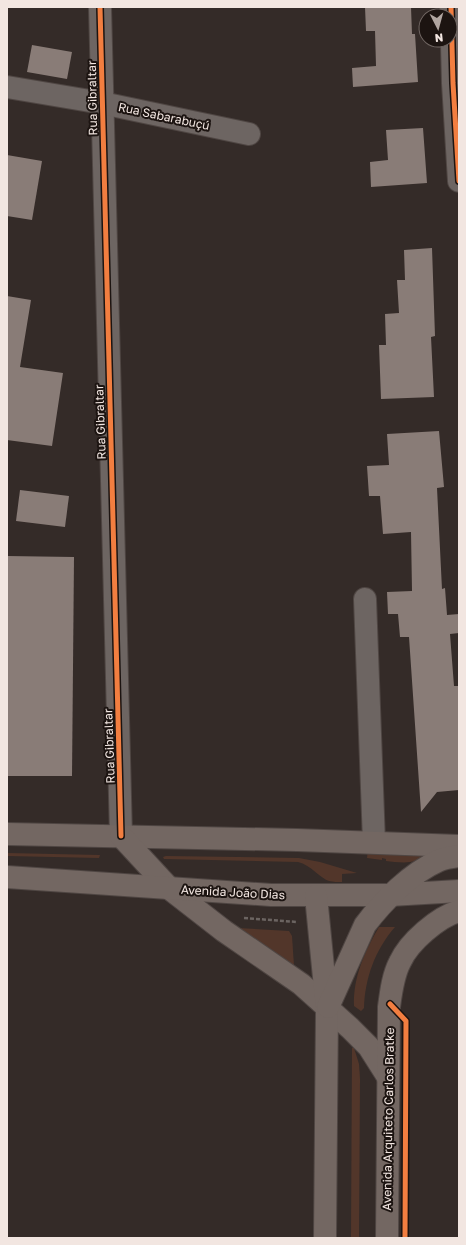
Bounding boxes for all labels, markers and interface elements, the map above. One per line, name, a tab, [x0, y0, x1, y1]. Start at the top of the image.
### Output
north arrow	[418, 8, 458, 48]
text: N	[434, 32, 444, 45]
street label: Rua Gibraltar	[84, 60, 100, 136]
street label: Rua Sabarabuçú	[117, 99, 211, 133]
street label: Rua Gibraltar	[91, 384, 109, 460]
street label: Rua Gibraltar	[100, 708, 118, 784]
street label: Avenida João Dias	[181, 882, 285, 902]
street label: Avenida Arquiteto Carlos Bratke	[379, 1027, 397, 1211]

